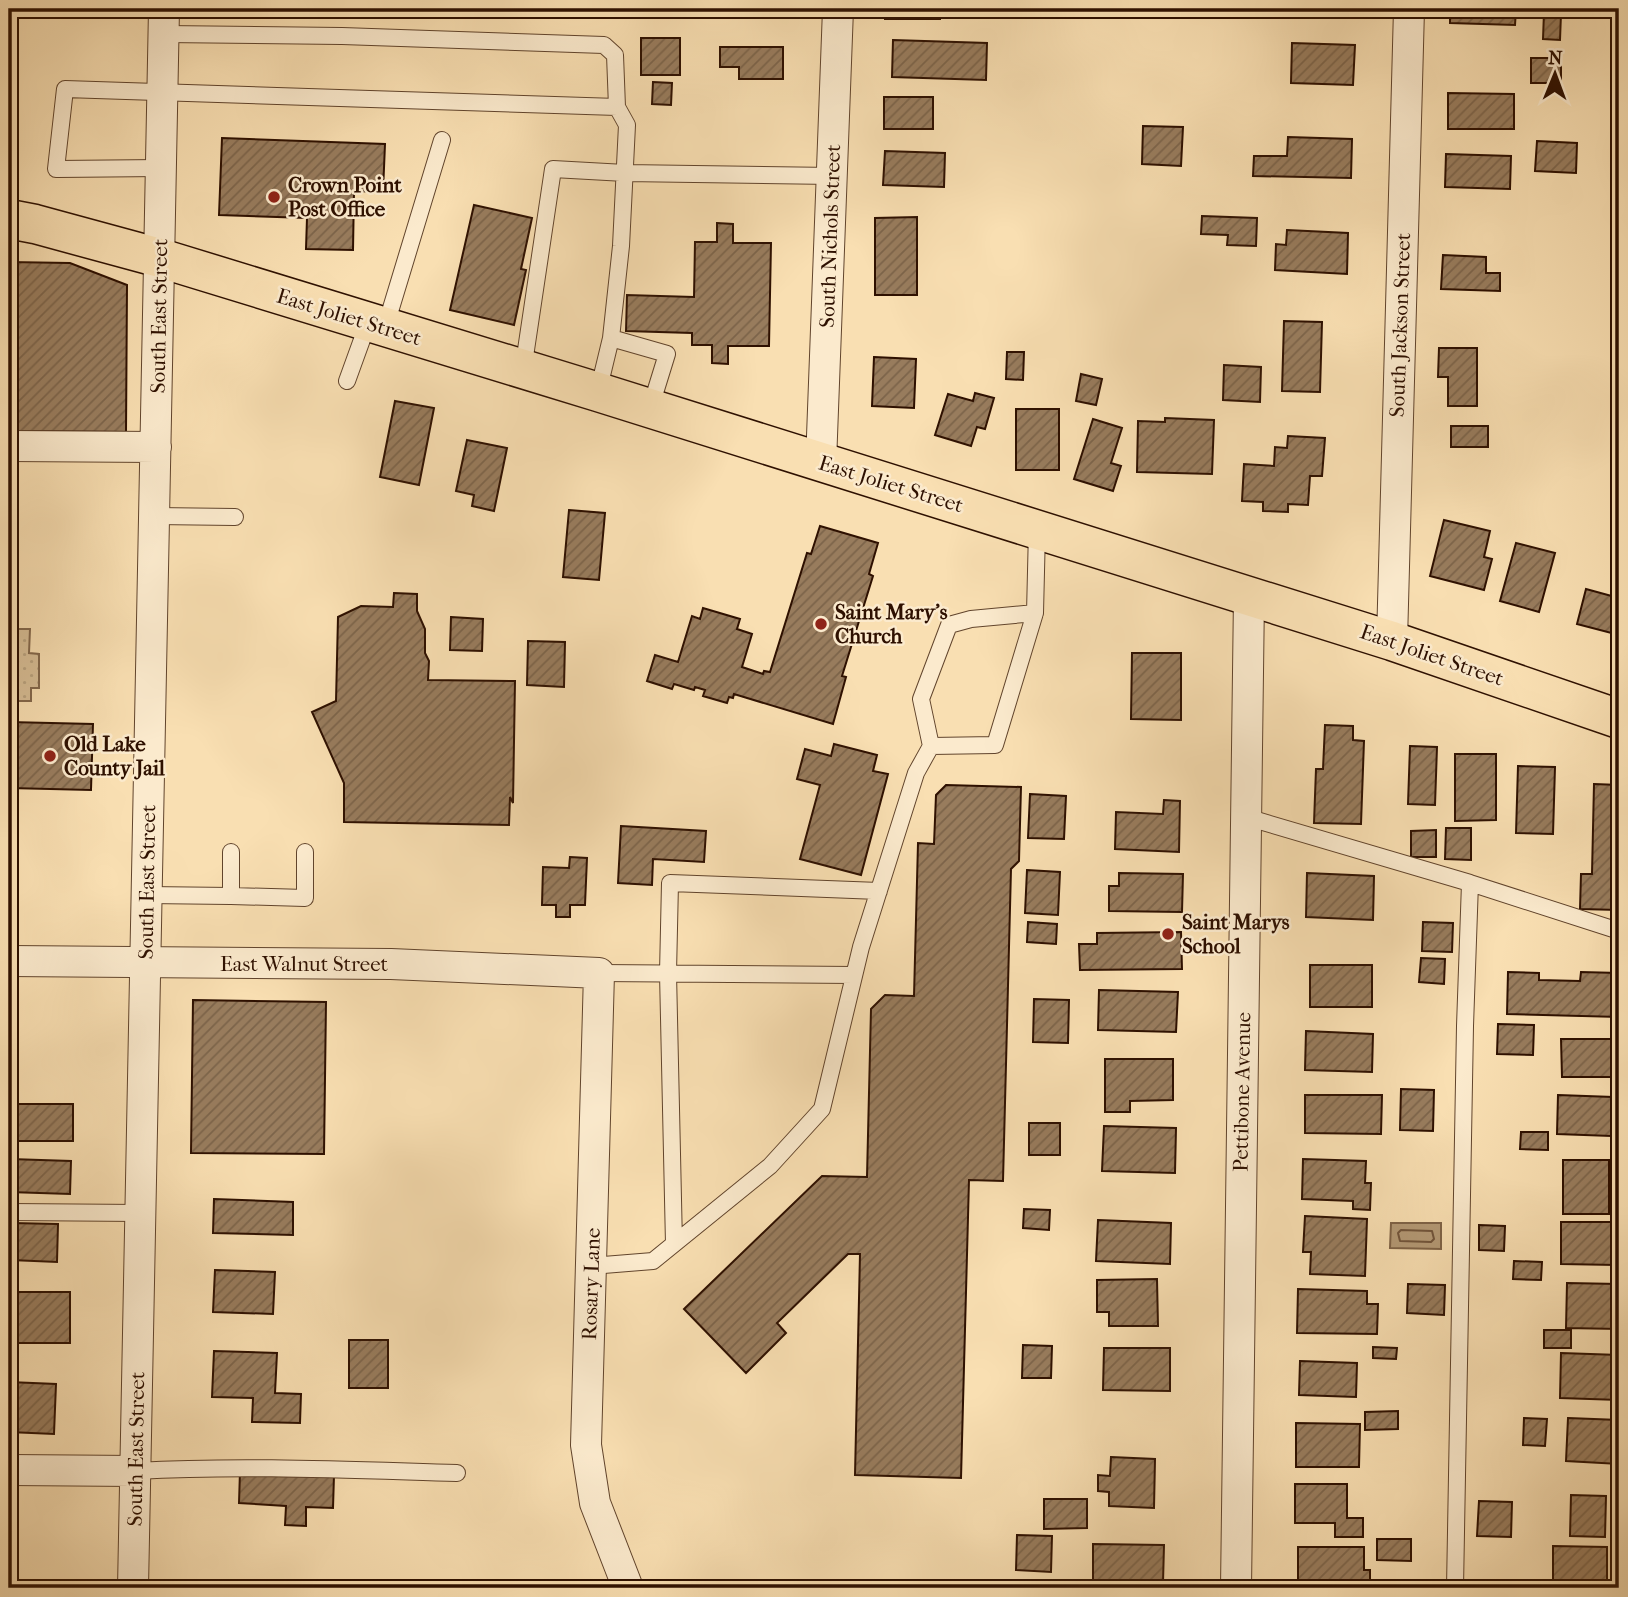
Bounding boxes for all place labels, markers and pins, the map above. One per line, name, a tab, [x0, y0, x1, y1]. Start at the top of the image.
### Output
place label: Crown Point Post Office	[288, 173, 402, 221]
marker: Crown Point Post Office	[266, 189, 282, 205]
place label: Saint Mary's Church	[835, 600, 948, 648]
marker: Saint Mary's Church	[813, 616, 829, 632]
place label: Old Lake County Jail	[64, 732, 165, 780]
marker: Old Lake County Jail	[42, 748, 58, 764]
place label: Saint Marys School	[1182, 910, 1290, 958]
marker: Saint Marys School	[1160, 926, 1176, 942]

